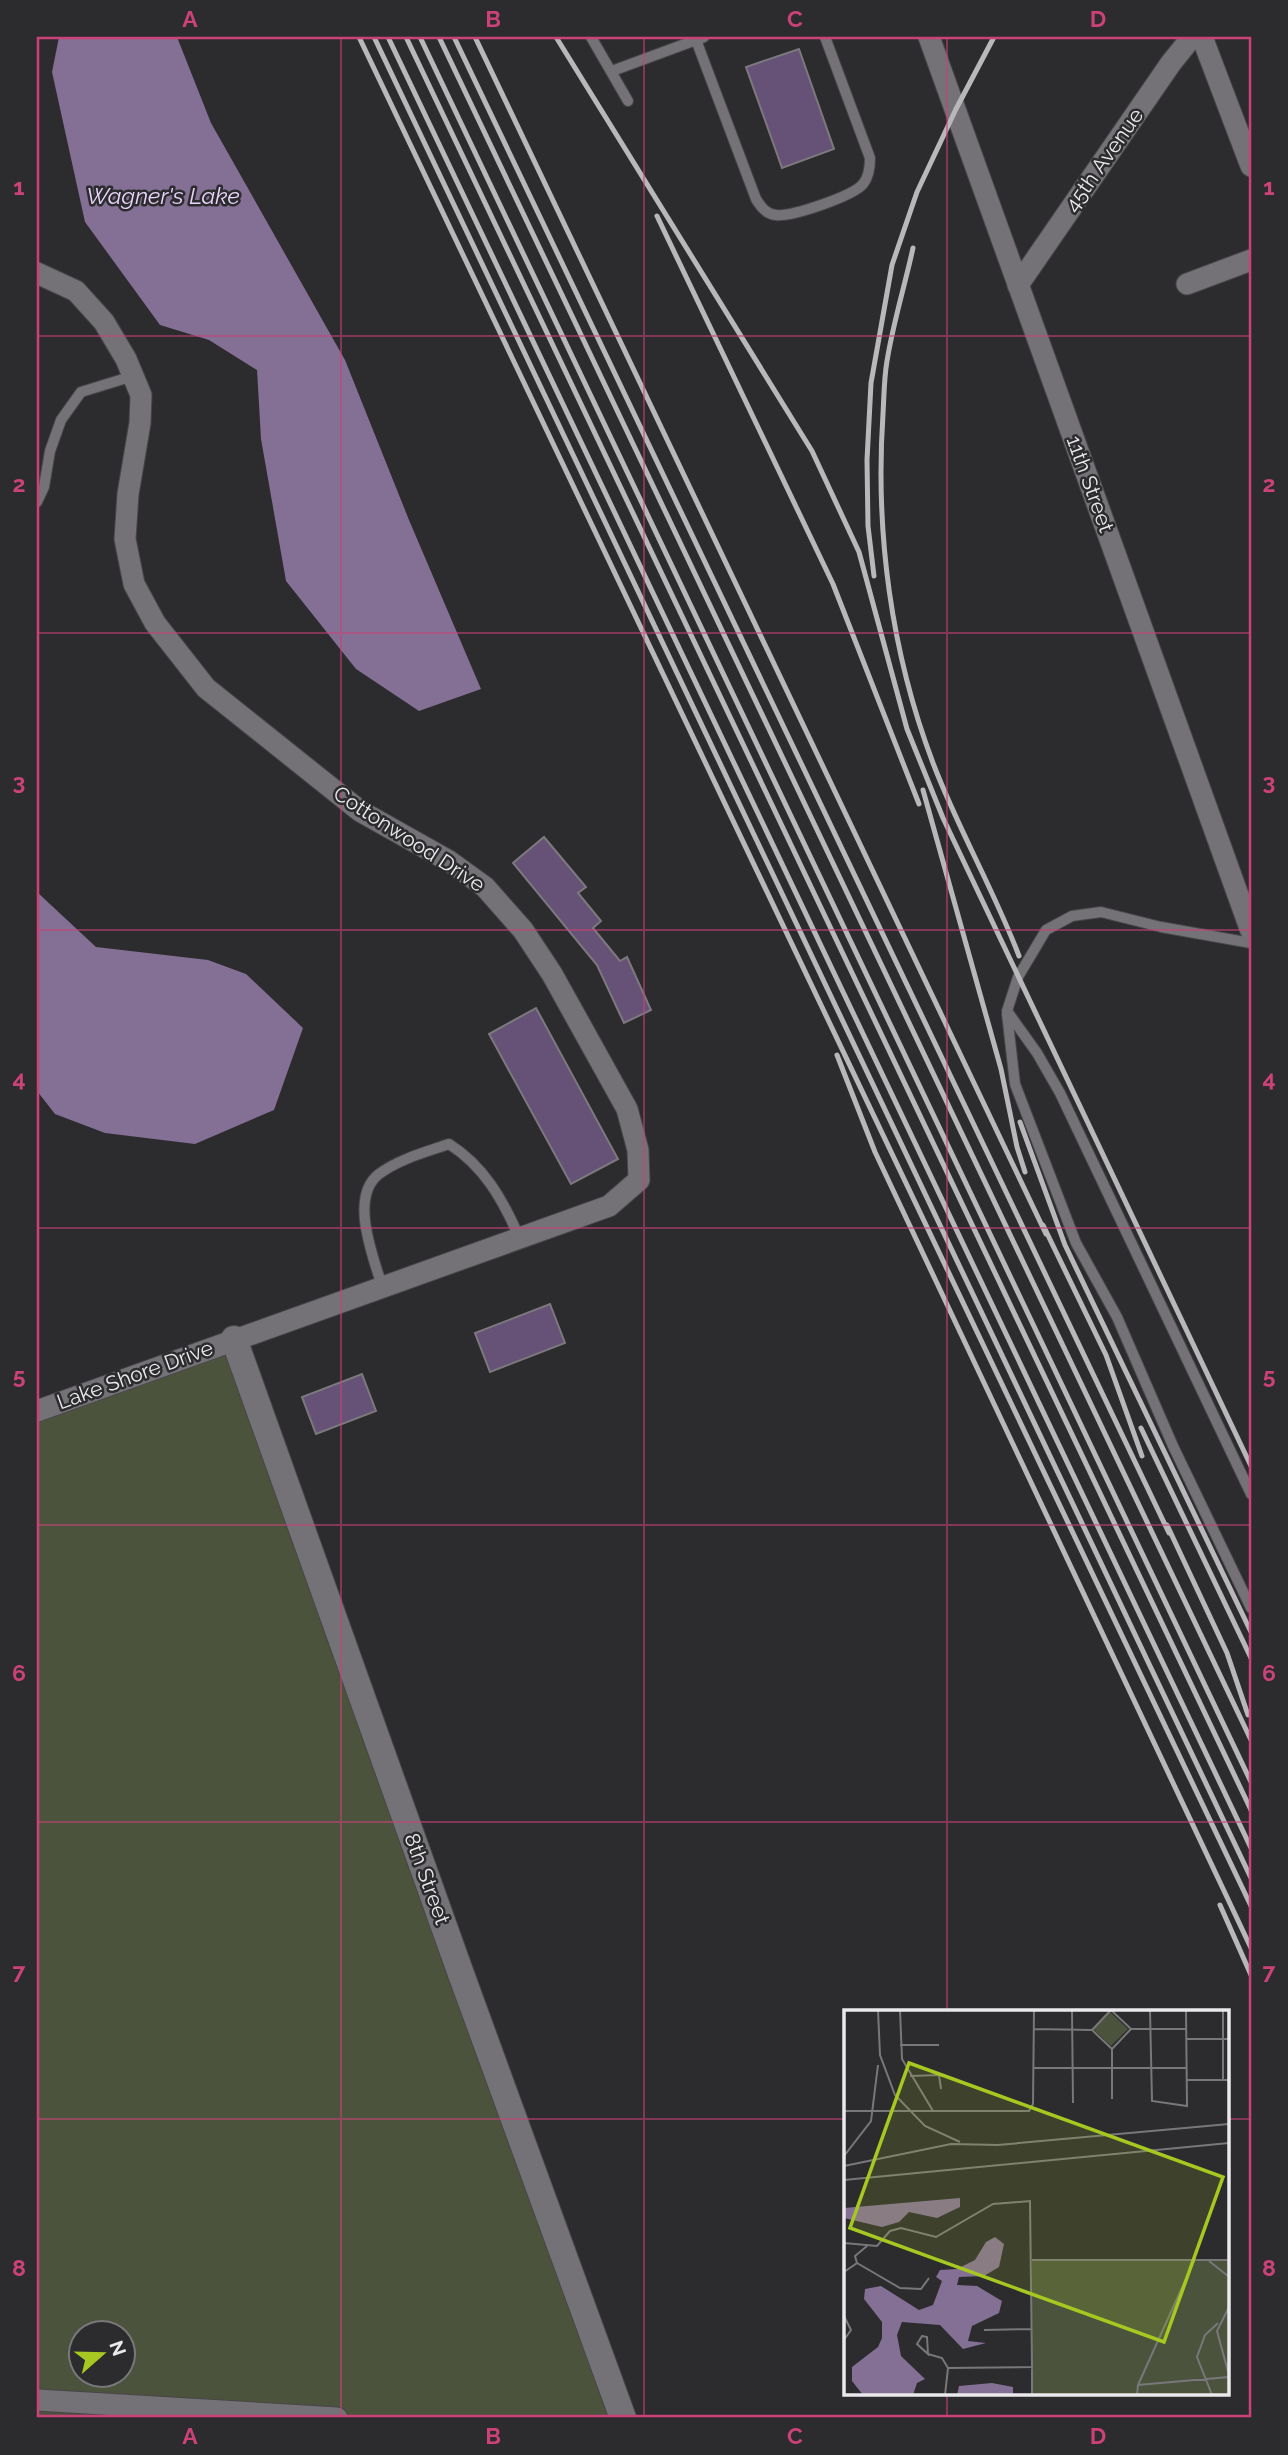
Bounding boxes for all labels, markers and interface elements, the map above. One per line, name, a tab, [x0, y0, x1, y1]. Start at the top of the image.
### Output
text: A	[182, 5, 198, 32]
text: B	[485, 5, 501, 32]
text: C	[787, 5, 803, 32]
text: D	[1090, 5, 1106, 32]
street label: 45th Avenue	[1059, 103, 1148, 216]
text: 1	[13, 173, 25, 200]
text: 1	[1263, 173, 1275, 200]
water label: Wagner's Lake	[86, 182, 240, 209]
street label: 11th Street	[1061, 432, 1119, 535]
text: 2	[13, 470, 25, 497]
text: 2	[1263, 470, 1275, 497]
text: 3	[13, 768, 25, 795]
text: 3	[1263, 768, 1275, 795]
street label: Cottonwood Drive	[329, 780, 490, 897]
text: 4	[12, 1065, 26, 1092]
text: 4	[1262, 1065, 1276, 1092]
street label: Lake Shore Drive	[53, 1335, 216, 1414]
text: 5	[13, 1362, 26, 1389]
text: 5	[1263, 1362, 1276, 1389]
text: 6	[12, 1659, 26, 1686]
text: 6	[1262, 1659, 1276, 1686]
street label: 8th Street	[399, 1830, 456, 1928]
text: 7	[13, 1957, 26, 1984]
text: 7	[1263, 1957, 1276, 1984]
inset map	[844, 2010, 1228, 2396]
text: 8	[12, 2254, 26, 2281]
text: 8	[1262, 2254, 1276, 2281]
north arrow	[66, 2318, 136, 2388]
text: N	[105, 2338, 131, 2359]
text: A	[182, 2422, 198, 2449]
text: B	[485, 2422, 501, 2449]
text: C	[787, 2422, 803, 2449]
text: D	[1090, 2422, 1106, 2449]

